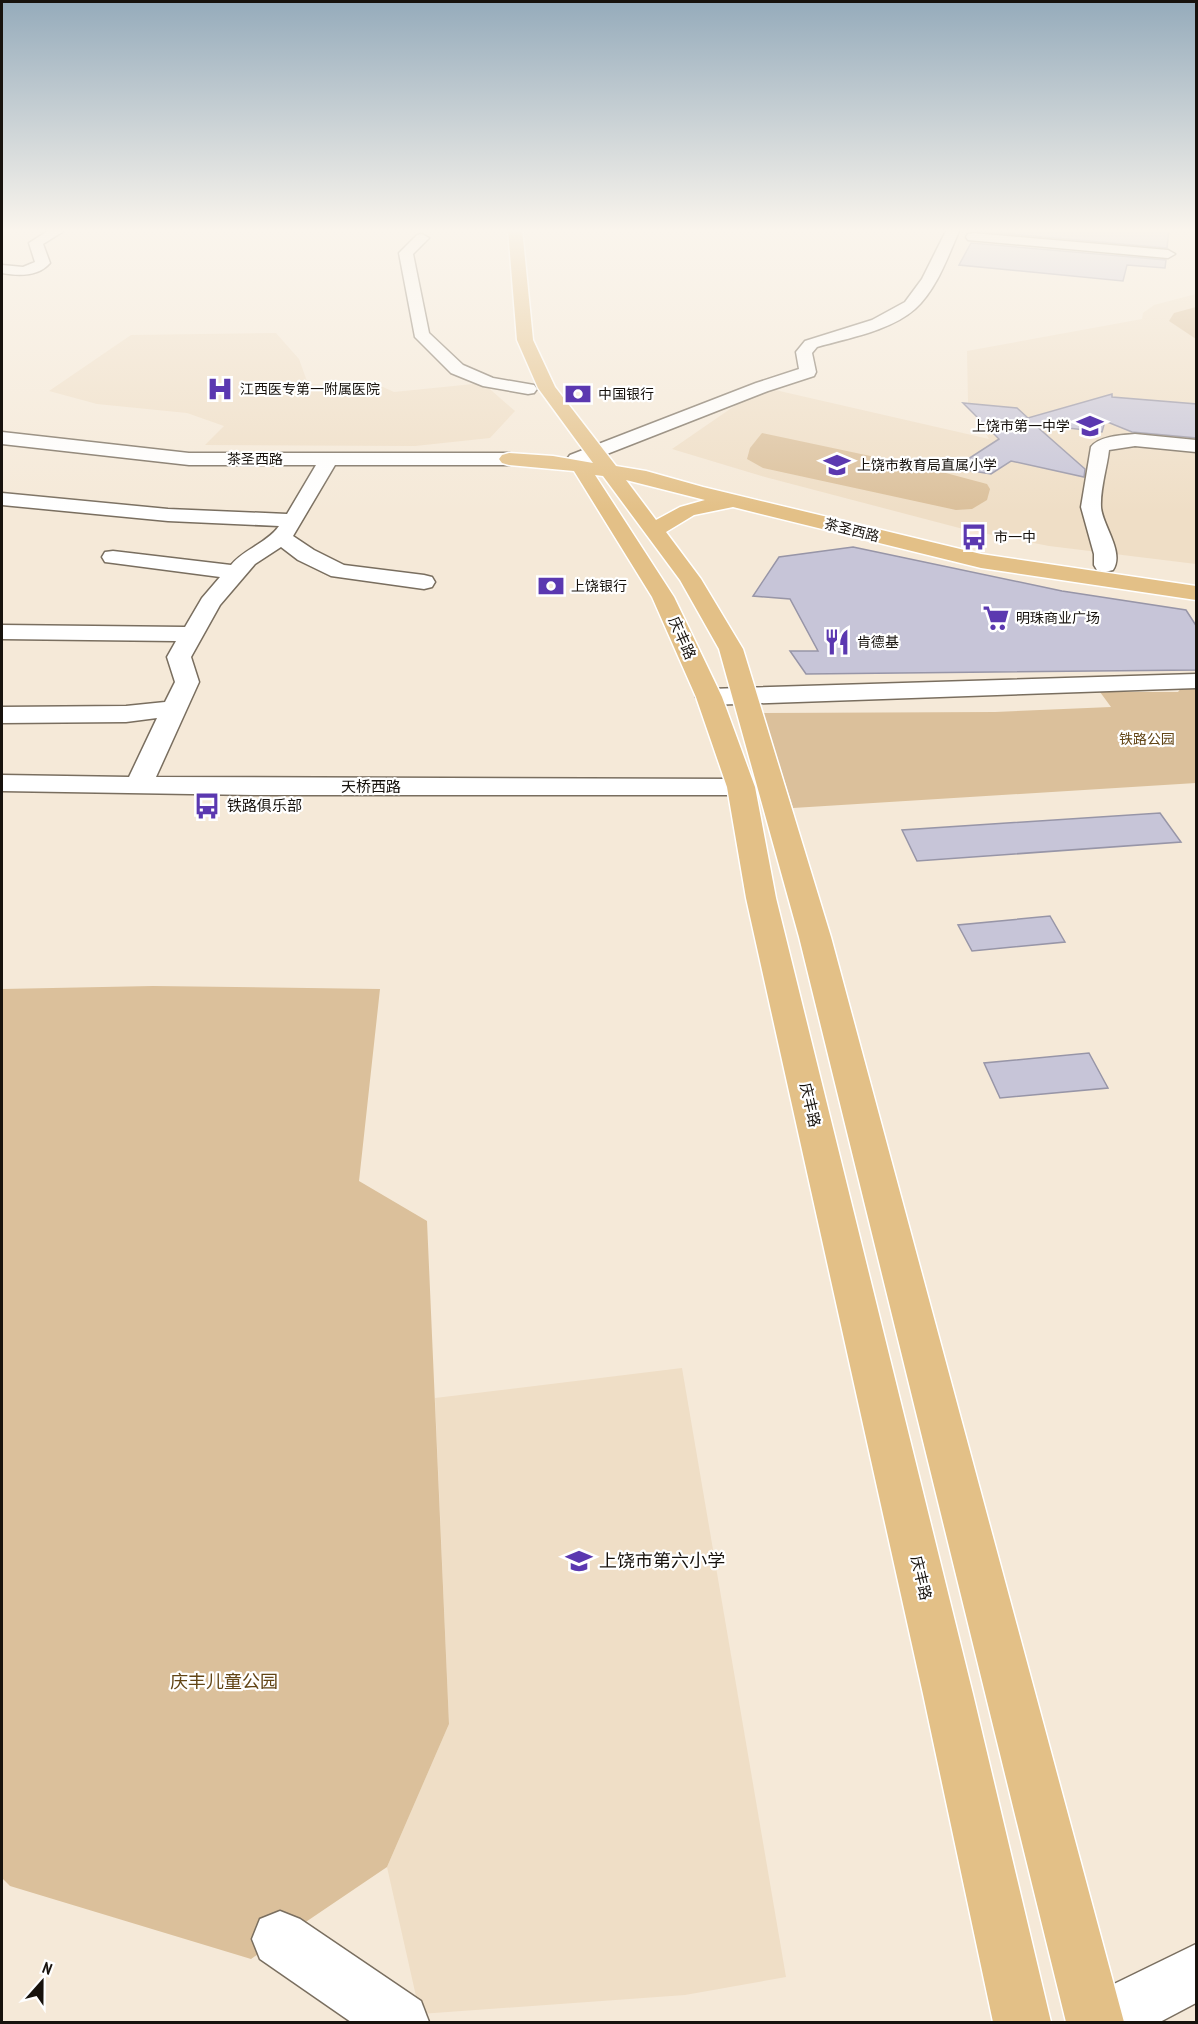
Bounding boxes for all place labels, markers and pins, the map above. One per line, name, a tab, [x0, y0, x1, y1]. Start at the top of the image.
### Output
hospital icon: 江西医专第一附属医院	[205, 374, 235, 404]
bank icon: 中国银行	[563, 379, 593, 409]
place label: 江西医专第一附属医院	[240, 380, 380, 398]
place label: 中国银行	[598, 385, 654, 403]
school or university icon: 上饶市第一中学	[1075, 411, 1105, 441]
place label: 上饶市第一中学	[972, 417, 1070, 435]
school or university icon: 上饶市教育局直属小学	[822, 450, 852, 480]
place label: 上饶市教育局直属小学	[857, 456, 997, 474]
bus stop icon: 市一中	[959, 522, 989, 552]
place label: 市一中	[994, 528, 1036, 546]
bank icon: 上饶银行	[536, 571, 566, 601]
place label: 上饶银行	[571, 577, 627, 595]
supermarket icon: 明珠商业广场	[981, 603, 1011, 633]
place label: 明珠商业广场	[1016, 609, 1100, 627]
restaurant icon: 肯德基	[822, 627, 852, 657]
place label: 肯德基	[857, 633, 899, 651]
bus stop icon: 铁路俱乐部	[192, 791, 222, 821]
place label: 铁路俱乐部	[227, 796, 302, 815]
school or university icon: 上饶市第六小学	[564, 1546, 594, 1576]
place label: 上饶市第六小学	[599, 1549, 725, 1572]

